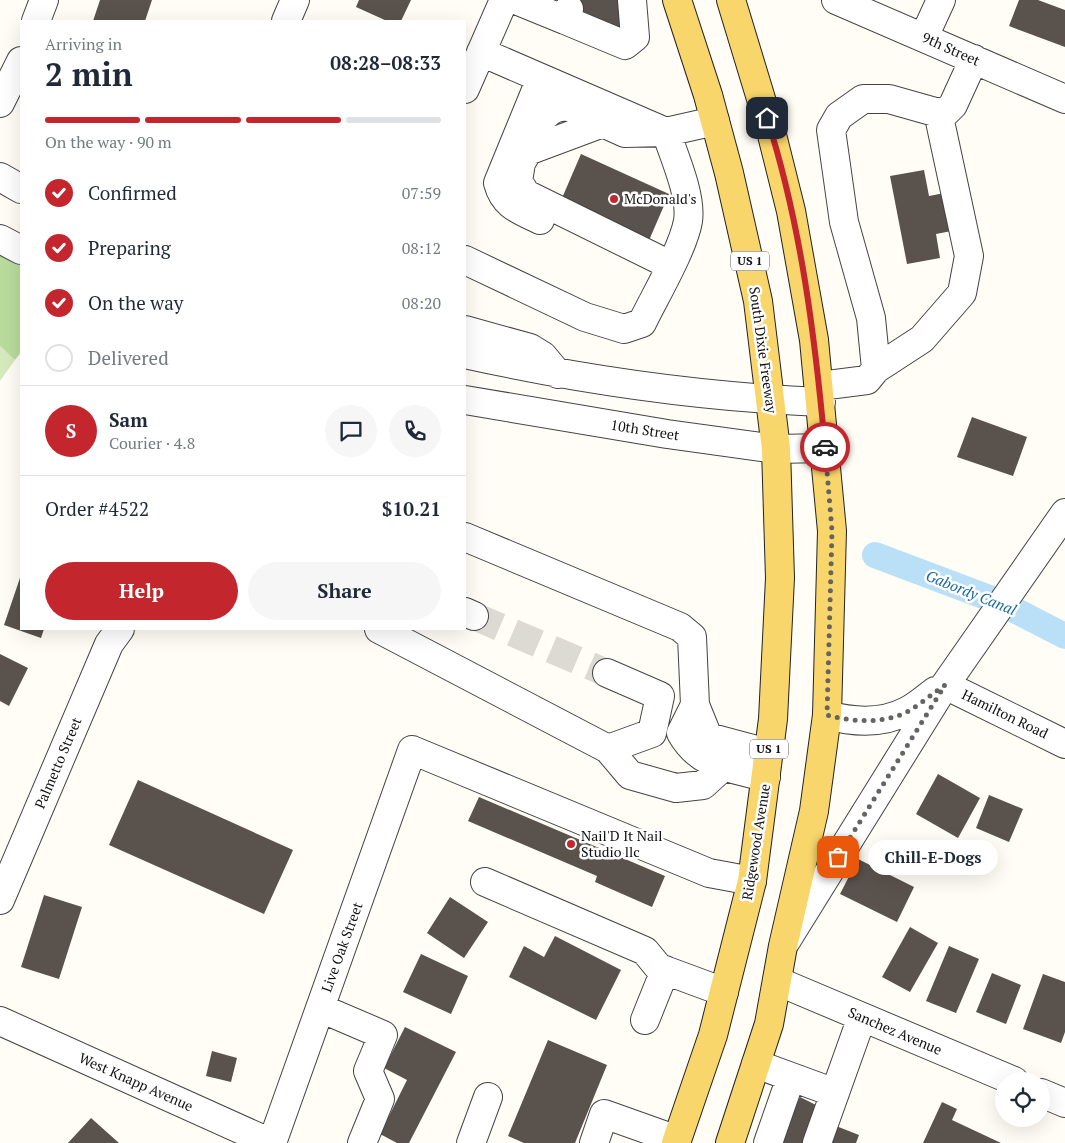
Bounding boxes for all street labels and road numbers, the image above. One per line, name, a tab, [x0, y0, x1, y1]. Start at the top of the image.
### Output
street label: 9th Street	[919, 27, 984, 70]
road number: US 1	[731, 252, 769, 270]
street label: South Dixie Freeway	[745, 285, 782, 415]
street label: 10th Street	[609, 415, 681, 444]
street label: Hamilton Road	[959, 684, 1052, 743]
street label: Palmetto Street	[30, 713, 86, 811]
road number: US 1	[750, 740, 788, 759]
street label: Ridgewood Avenue	[737, 782, 774, 901]
street label: Live Oak Street	[316, 898, 367, 995]
street label: Sanchez Avenue	[845, 1002, 945, 1059]
street label: West Knapp Avenue	[76, 1048, 196, 1115]

